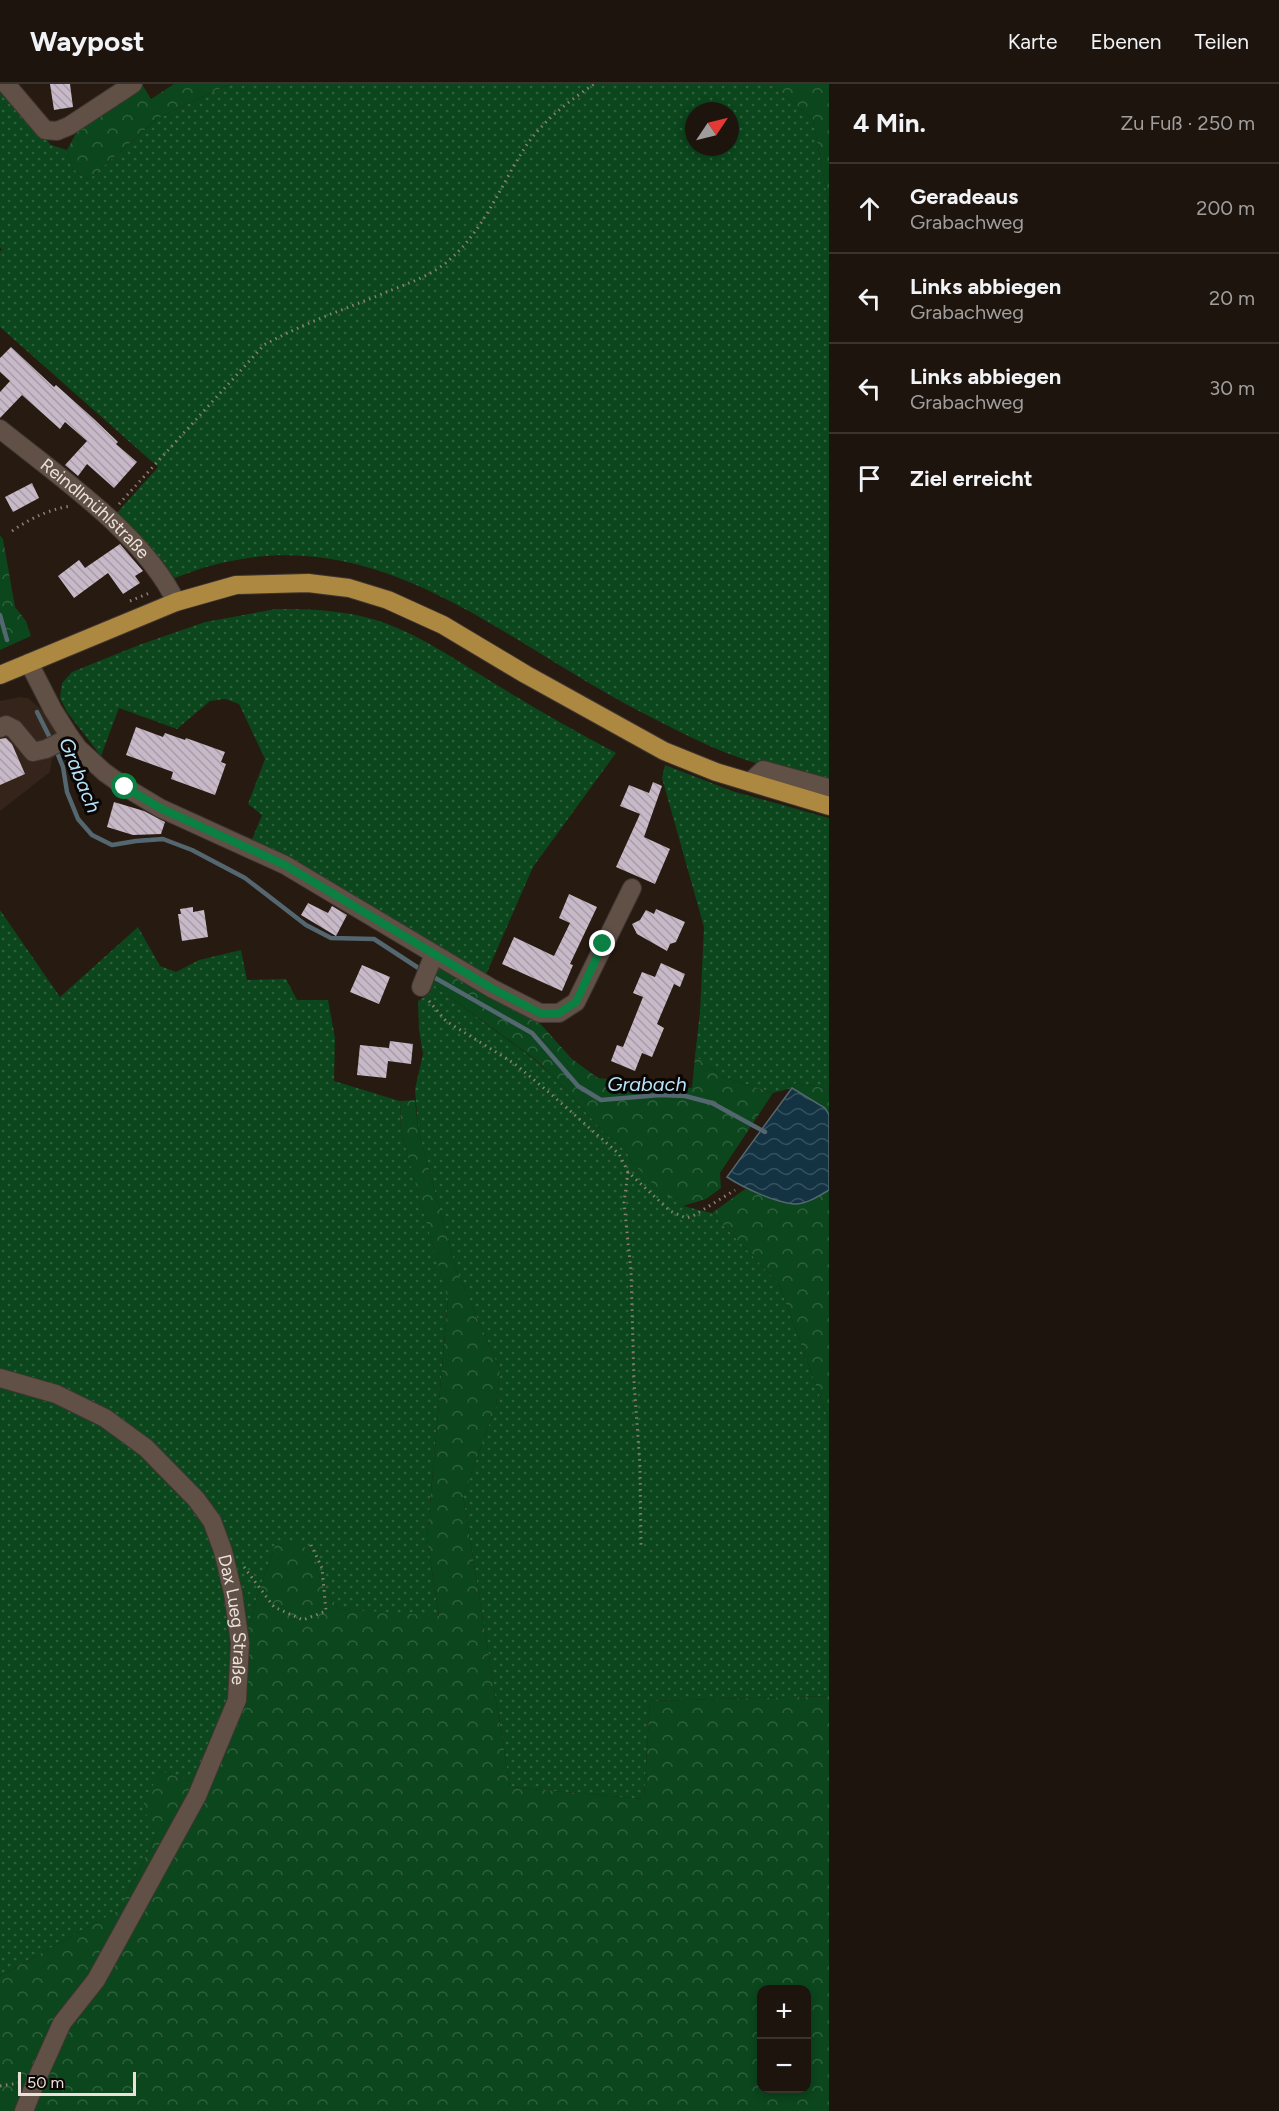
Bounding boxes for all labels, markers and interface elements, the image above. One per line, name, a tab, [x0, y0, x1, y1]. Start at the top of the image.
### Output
text: Waypost	[30, 24, 144, 58]
text: Karte	[1008, 29, 1057, 54]
text: Ebenen	[1090, 29, 1162, 54]
text: Teilen	[1195, 29, 1249, 54]
north arrow	[685, 102, 739, 156]
text: 4 Min.	[853, 107, 926, 139]
text: Zu Fuß · 250 m	[1121, 111, 1255, 135]
text: Geradeaus	[910, 183, 1018, 210]
icon: ahead	[853, 192, 886, 225]
text: 200 m	[1196, 196, 1255, 220]
text: Grabachweg	[910, 210, 1024, 234]
text: Links abbiegen	[910, 273, 1061, 300]
icon: left	[853, 282, 886, 315]
text: 20 m	[1209, 286, 1255, 310]
text: Grabachweg	[910, 300, 1024, 324]
text: Links abbiegen	[910, 363, 1061, 390]
icon: left	[853, 372, 886, 405]
text: 30 m	[1209, 376, 1255, 400]
text: Grabachweg	[910, 390, 1024, 414]
street label: Reindlmühlstraße	[36, 454, 154, 563]
icon: arrive	[853, 462, 886, 495]
text: Ziel erreicht	[910, 465, 1033, 492]
water label: Grabach	[54, 734, 106, 816]
route start	[111, 773, 137, 799]
route end	[589, 930, 615, 956]
water label: Grabach	[607, 1072, 687, 1096]
street label: Dax Lueg Straße	[213, 1552, 251, 1686]
map controls	[757, 1985, 811, 2093]
button: +	[757, 1985, 811, 2039]
button: −	[757, 2039, 811, 2093]
scale bar	[18, 2069, 136, 2096]
text: 50 m	[27, 2073, 64, 2092]

